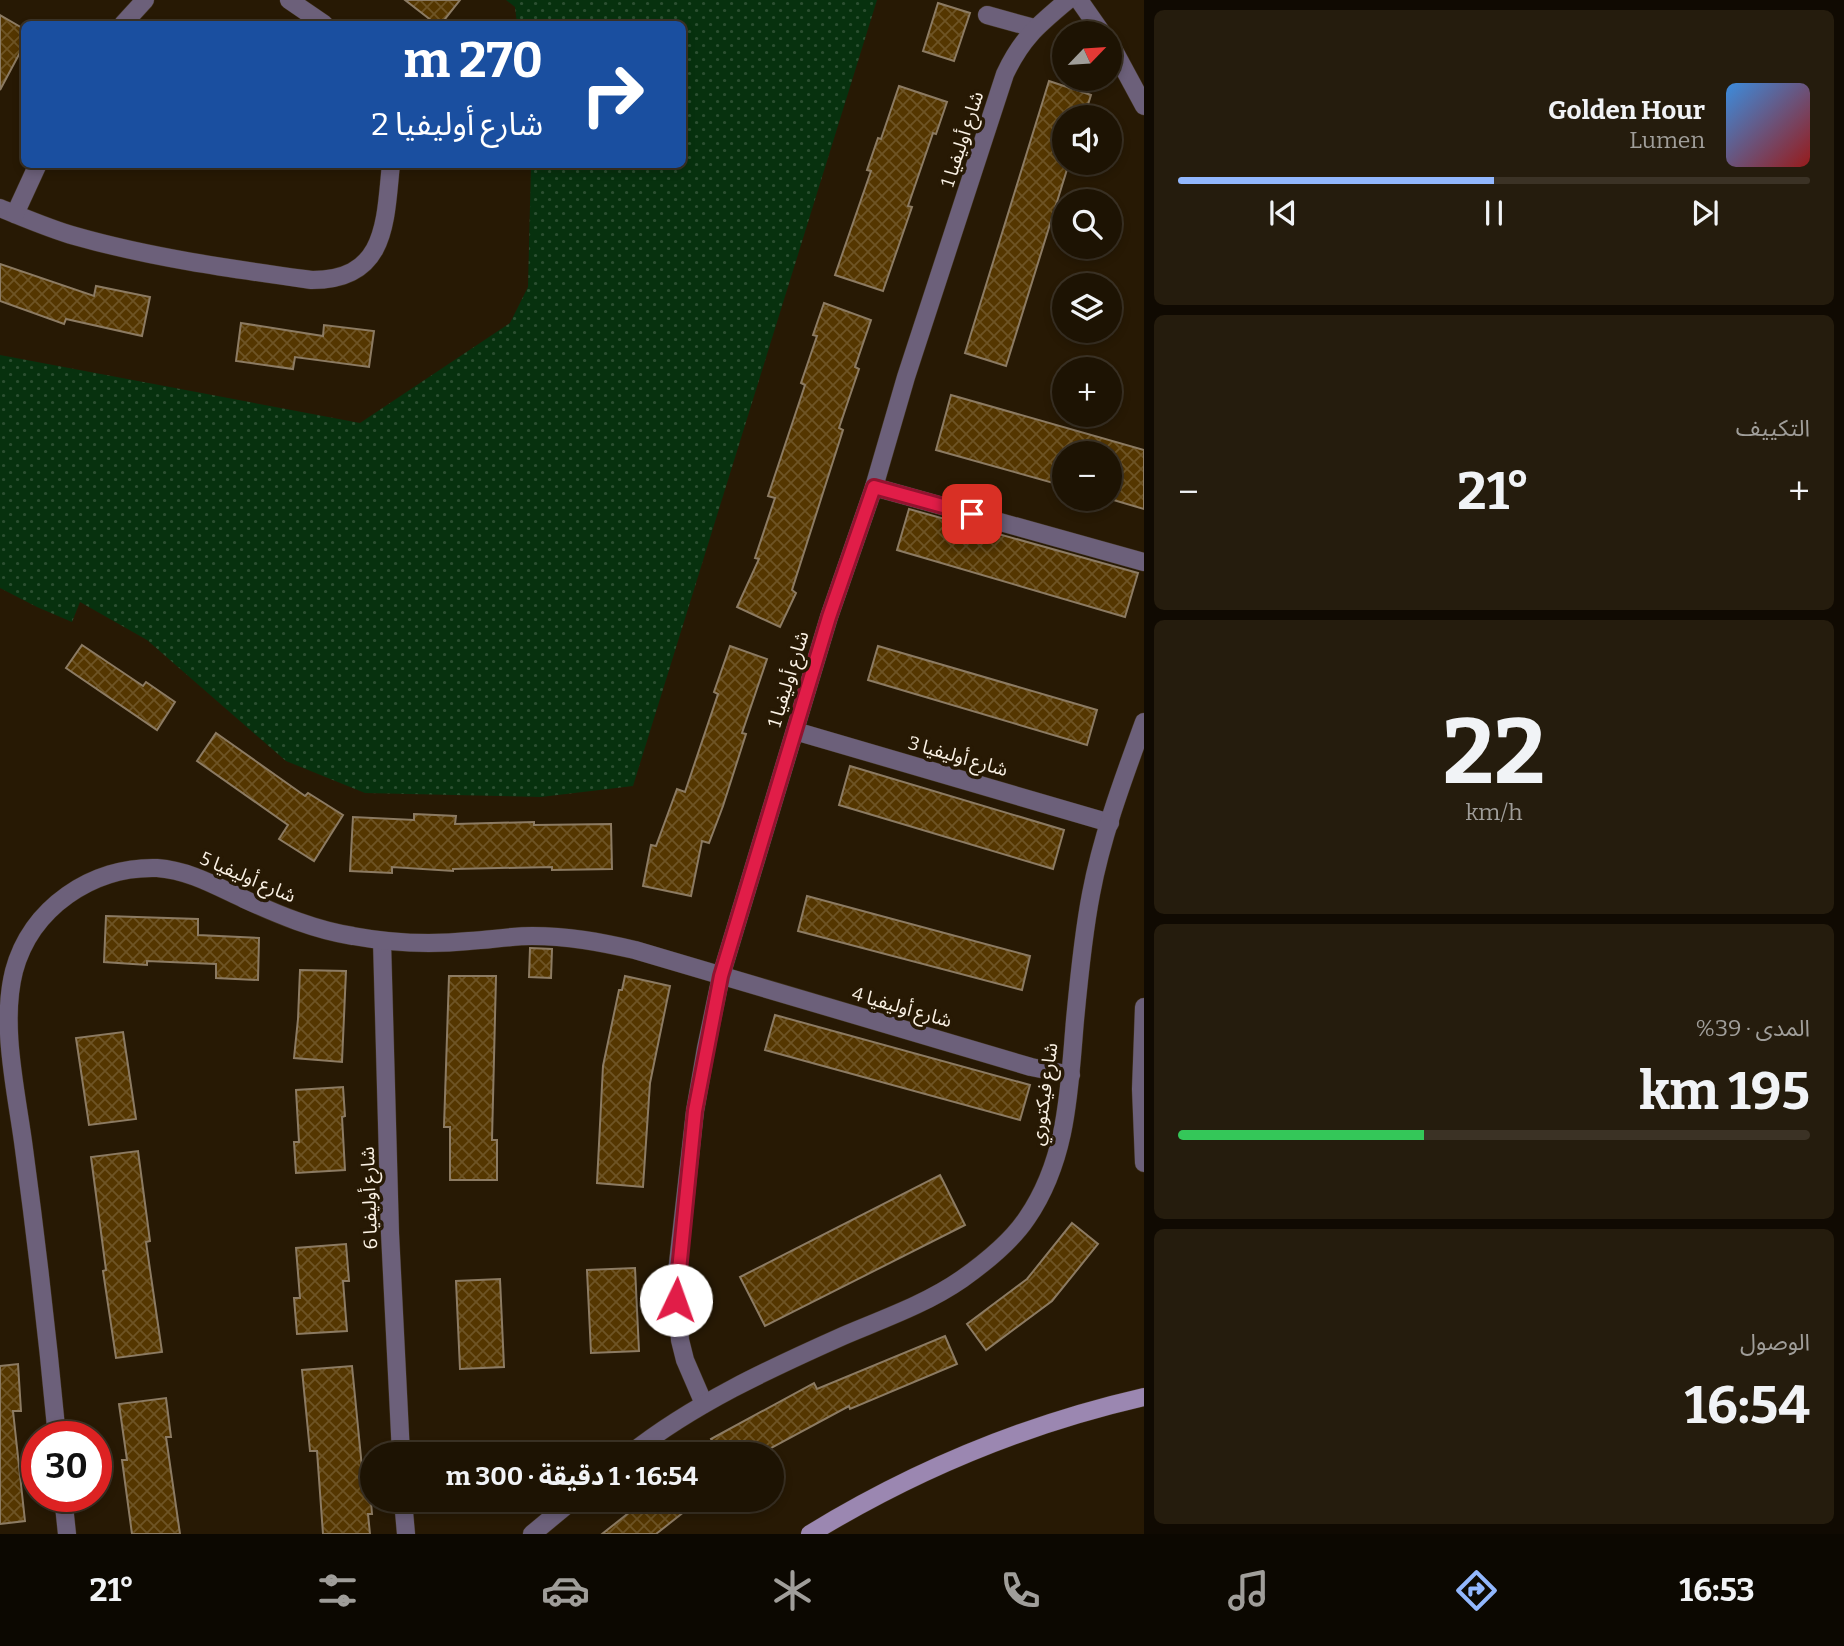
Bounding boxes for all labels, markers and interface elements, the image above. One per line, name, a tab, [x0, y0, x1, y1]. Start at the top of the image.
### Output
north arrow	[1052, 21, 1122, 91]
map controls	[1052, 21, 1122, 511]
text: 270 m	[403, 31, 543, 90]
icon: right	[567, 49, 658, 140]
street label: شارع أوليفيا 1	[936, 88, 990, 190]
text: Golden Hour	[1548, 95, 1705, 126]
text: شارع أوليفيا 2	[371, 105, 543, 143]
button: sound	[1052, 105, 1122, 175]
text: Lumen	[1629, 126, 1705, 154]
button: search	[1052, 189, 1122, 259]
icon: previous	[1264, 194, 1302, 232]
icon: pause	[1475, 194, 1513, 232]
icon: next	[1686, 194, 1724, 232]
button: layers	[1052, 273, 1122, 343]
button: +	[1052, 357, 1122, 427]
text: التكييف	[1736, 414, 1810, 442]
button: −	[1052, 441, 1122, 511]
text: 21°	[1457, 460, 1530, 523]
text: −	[1178, 469, 1199, 515]
text: +	[1788, 469, 1810, 515]
pin	[942, 484, 1002, 544]
icon: arrive	[953, 495, 991, 533]
street label: شارع أوليفيا 1	[762, 628, 815, 730]
text: 22	[1443, 698, 1545, 807]
street label: شارع أوليفيا 3	[905, 731, 1010, 783]
text: km/h	[1466, 798, 1522, 826]
street label: شارع أوليفيا 5	[196, 847, 299, 909]
street label: شارع أوليفيا 4	[849, 982, 955, 1034]
text: المدى · 39%	[1695, 1014, 1810, 1042]
street label: شارع فيكتوري	[1025, 1041, 1066, 1147]
text: 195 km	[1639, 1060, 1810, 1123]
street label: شارع أوليفيا 6	[356, 1146, 384, 1250]
position arrow	[639, 1263, 713, 1337]
text: الوصول	[1740, 1328, 1810, 1356]
text: 16:54	[1685, 1374, 1810, 1437]
speed limit sign: 30	[21, 1421, 112, 1512]
text: 16:54 · 1 دقيقة · 300 m	[446, 1461, 698, 1492]
icon: filters	[313, 1566, 362, 1615]
icon: car	[541, 1566, 590, 1615]
icon: climate	[768, 1566, 817, 1615]
icon: phone	[996, 1566, 1045, 1615]
icon: music	[1224, 1566, 1273, 1615]
icon: directions	[1452, 1566, 1501, 1615]
text: 21°	[89, 1571, 134, 1609]
text: 16:53	[1679, 1571, 1755, 1609]

